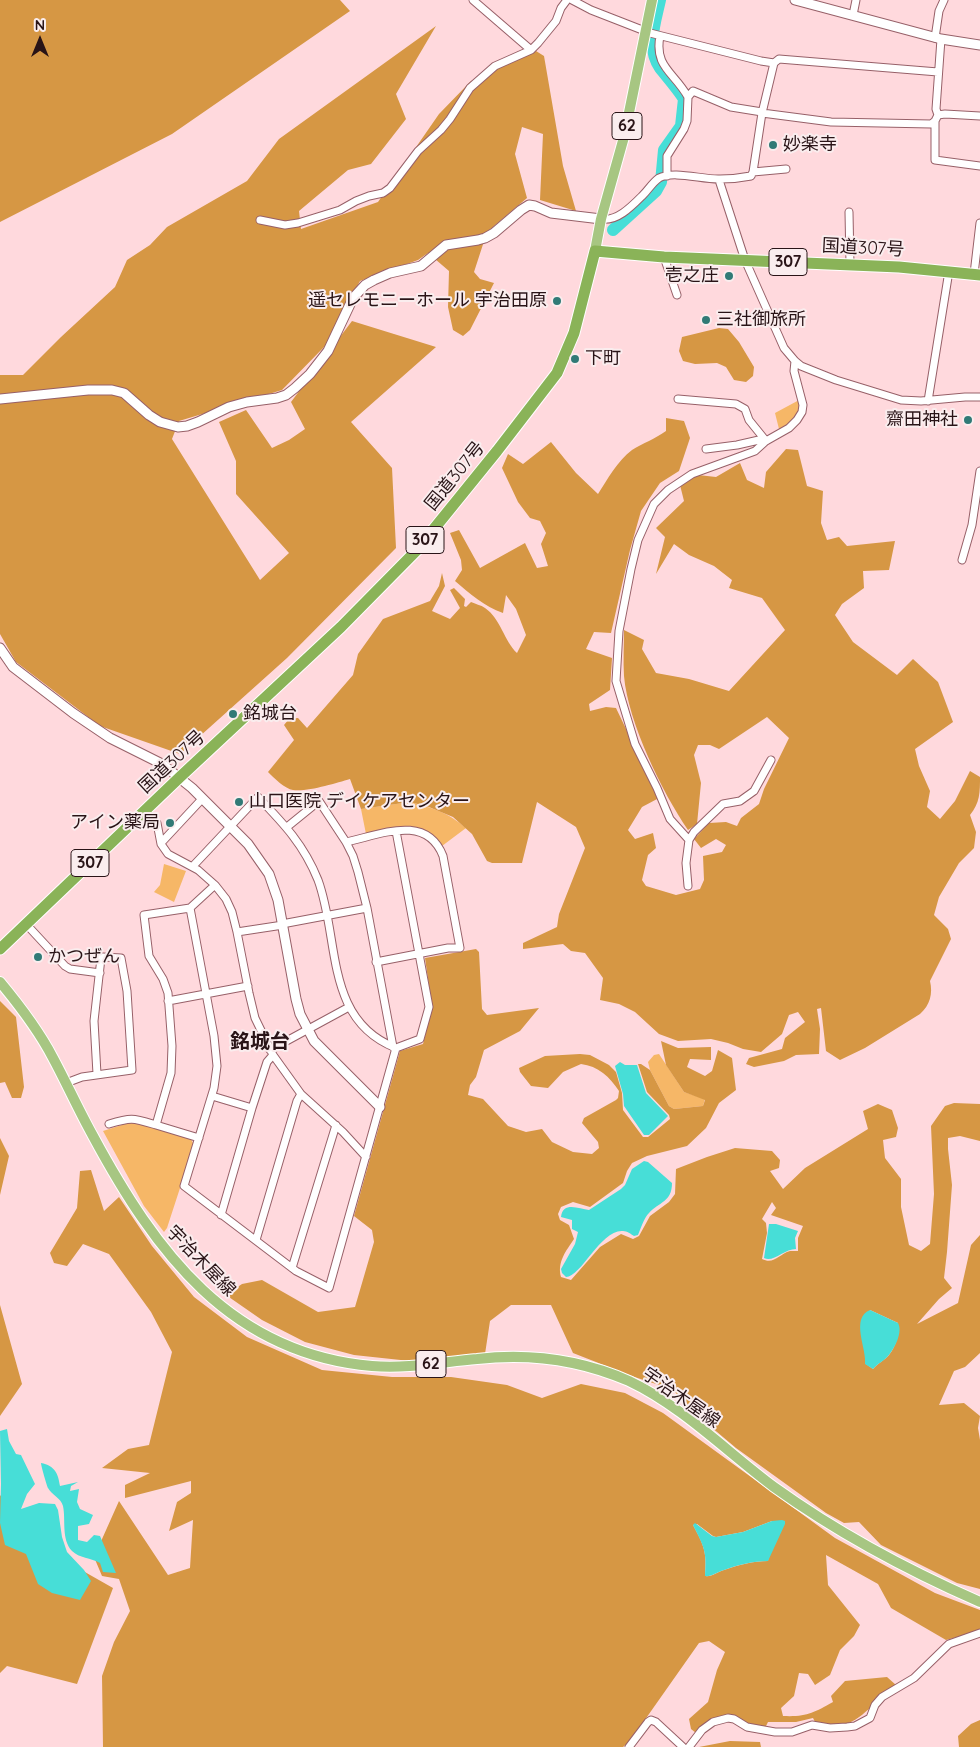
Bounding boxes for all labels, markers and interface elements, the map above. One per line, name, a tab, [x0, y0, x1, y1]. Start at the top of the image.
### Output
north arrow	[15, 15, 65, 65]
text: N	[35, 16, 45, 34]
road number: 62	[612, 112, 642, 140]
place label: 妙楽寺	[783, 134, 837, 156]
marker: 妙楽寺	[767, 139, 779, 151]
street label: 国道307号	[821, 235, 905, 261]
road number: 307	[769, 248, 807, 276]
place label: 壱之庄	[665, 265, 719, 287]
marker: 壱之庄	[723, 270, 735, 282]
place label: 遥セレモニーホール 宇治田原	[308, 290, 547, 312]
marker: 遥セレモニーホール 宇治田原	[551, 295, 563, 307]
place label: 三社御旅所	[716, 309, 806, 331]
marker: 三社御旅所	[700, 314, 712, 326]
place label: 下町	[585, 348, 621, 370]
marker: 下町	[569, 353, 581, 365]
place label: 齋田神社	[886, 409, 958, 431]
marker: 齋田神社	[962, 414, 974, 426]
street label: 国道307号	[421, 437, 489, 515]
road number: 307	[406, 526, 444, 554]
place label: 銘城台	[243, 703, 297, 725]
marker: 銘城台	[227, 708, 239, 720]
street label: 国道307号	[135, 726, 209, 798]
place label: 山口医院 デイケアセンター	[249, 791, 470, 813]
marker: 山口医院 デイケアセンター	[233, 796, 245, 808]
place label: アイン薬局	[70, 812, 160, 834]
marker: アイン薬局	[164, 817, 176, 829]
road number: 307	[71, 850, 109, 876]
place label: かつぜん	[48, 946, 120, 968]
marker: かつぜん	[32, 951, 44, 963]
district label: 銘城台	[230, 1030, 290, 1054]
street label: 宇治木屋線	[162, 1221, 240, 1301]
road number: 62	[416, 1350, 446, 1378]
street label: 宇治木屋線	[638, 1363, 724, 1433]

